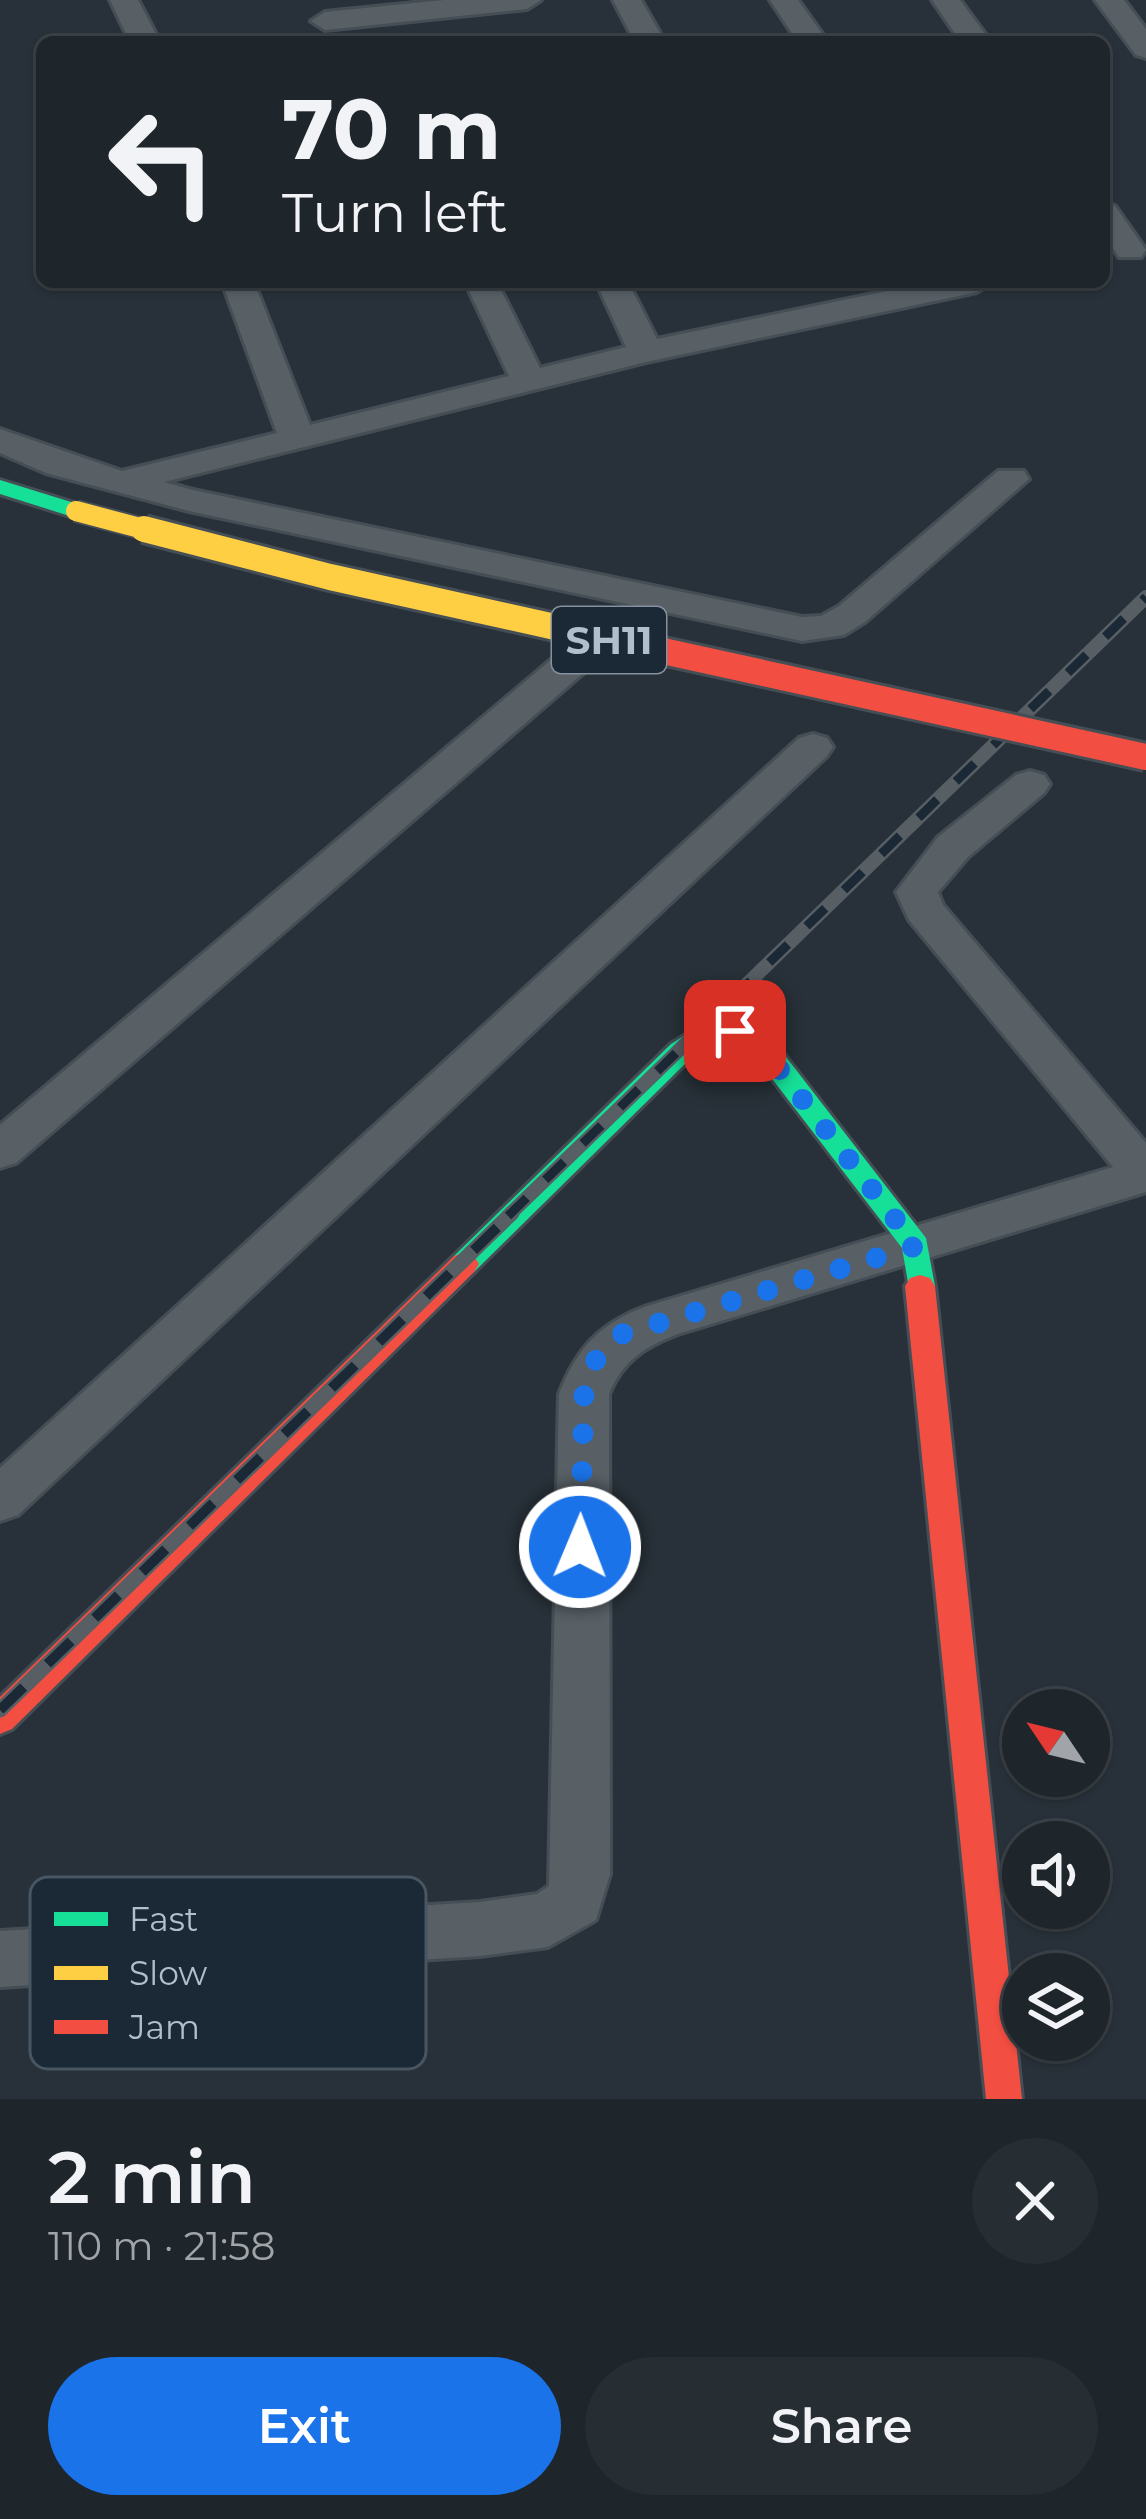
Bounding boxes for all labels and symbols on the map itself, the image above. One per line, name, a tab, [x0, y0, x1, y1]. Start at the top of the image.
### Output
road number: SH11	[552, 607, 666, 673]
pin	[684, 980, 786, 1082]
position arrow	[517, 1484, 643, 1610]
north arrow	[1002, 1689, 1110, 1797]
legend	[30, 1877, 426, 2069]
text: Fast	[129, 1899, 198, 1939]
text: Slow	[129, 1953, 207, 1993]
text: Jam	[128, 2007, 200, 2047]

